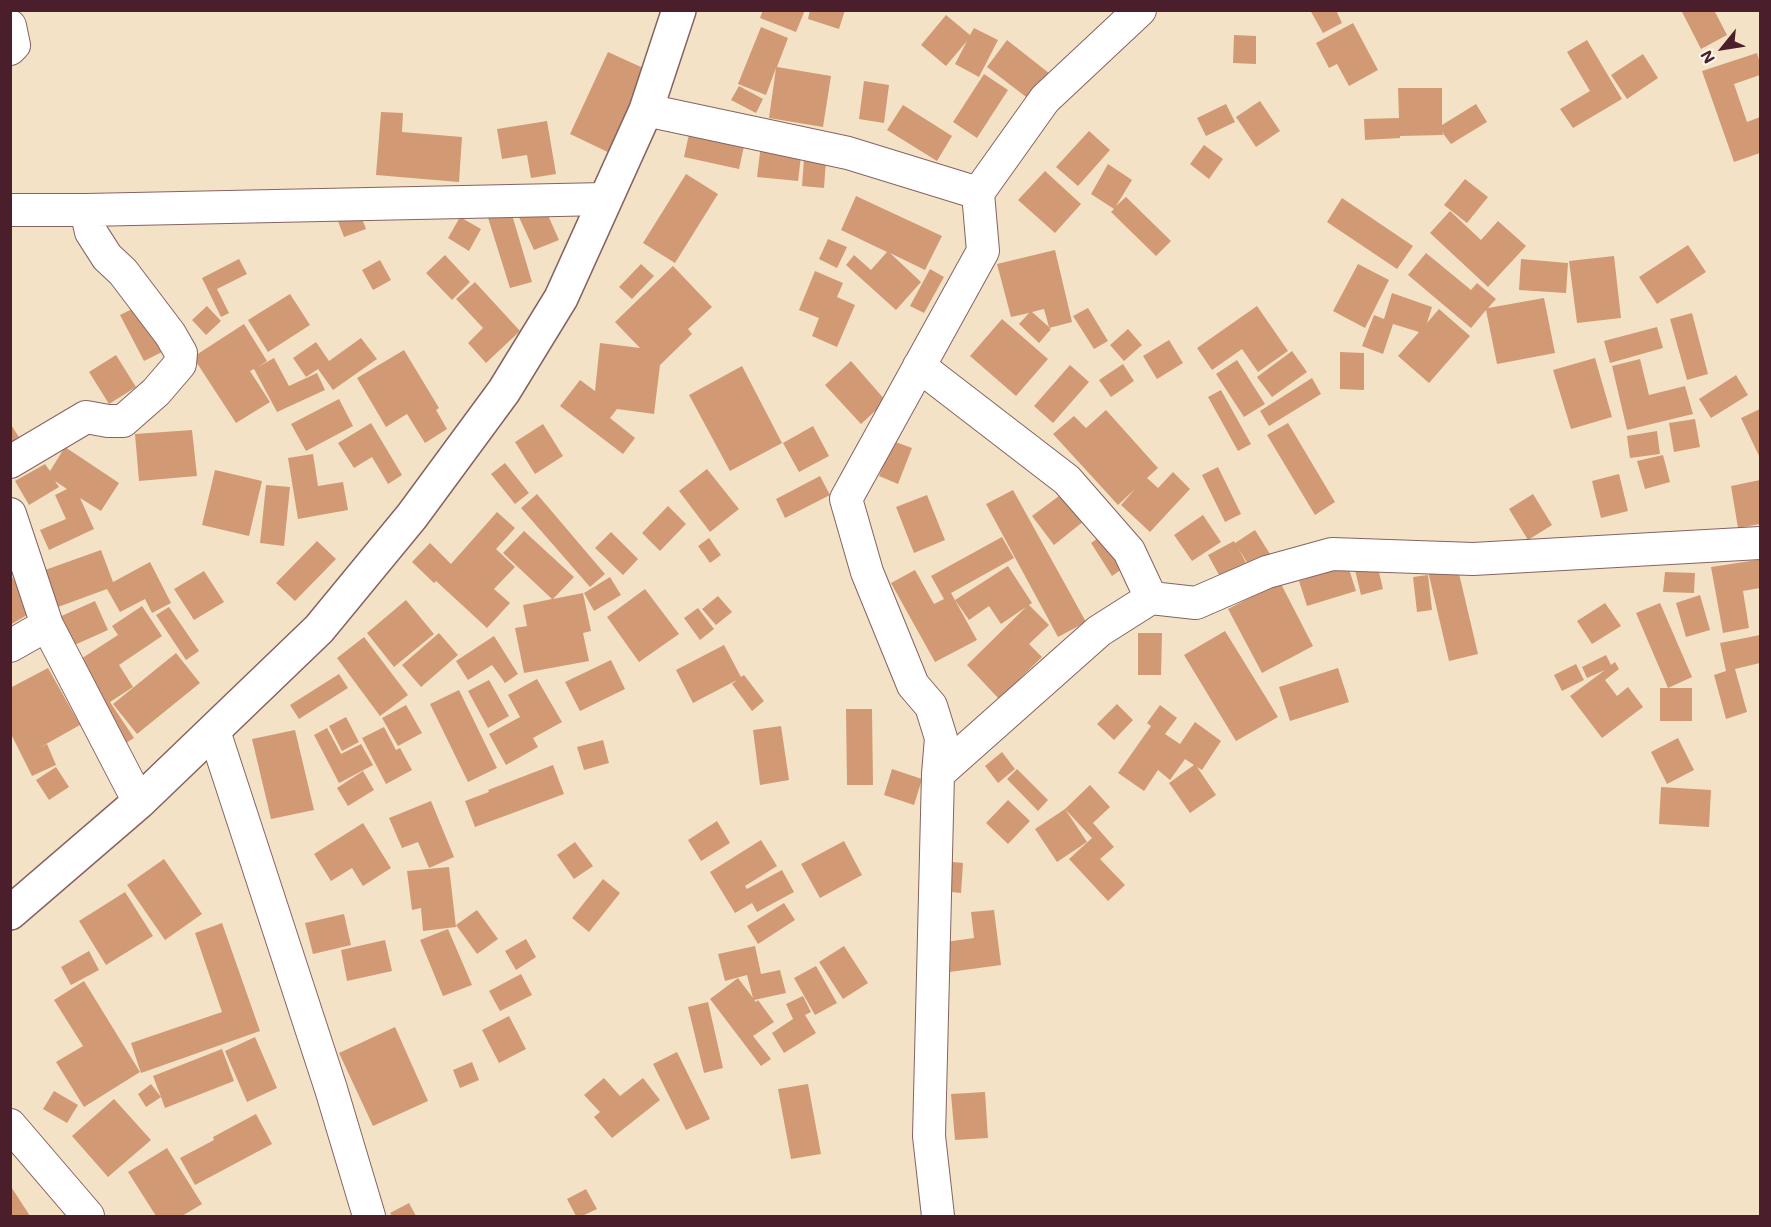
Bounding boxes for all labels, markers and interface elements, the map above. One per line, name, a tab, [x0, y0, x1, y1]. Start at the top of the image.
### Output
north arrow	[1693, 18, 1753, 78]
text: N	[1695, 47, 1719, 68]

